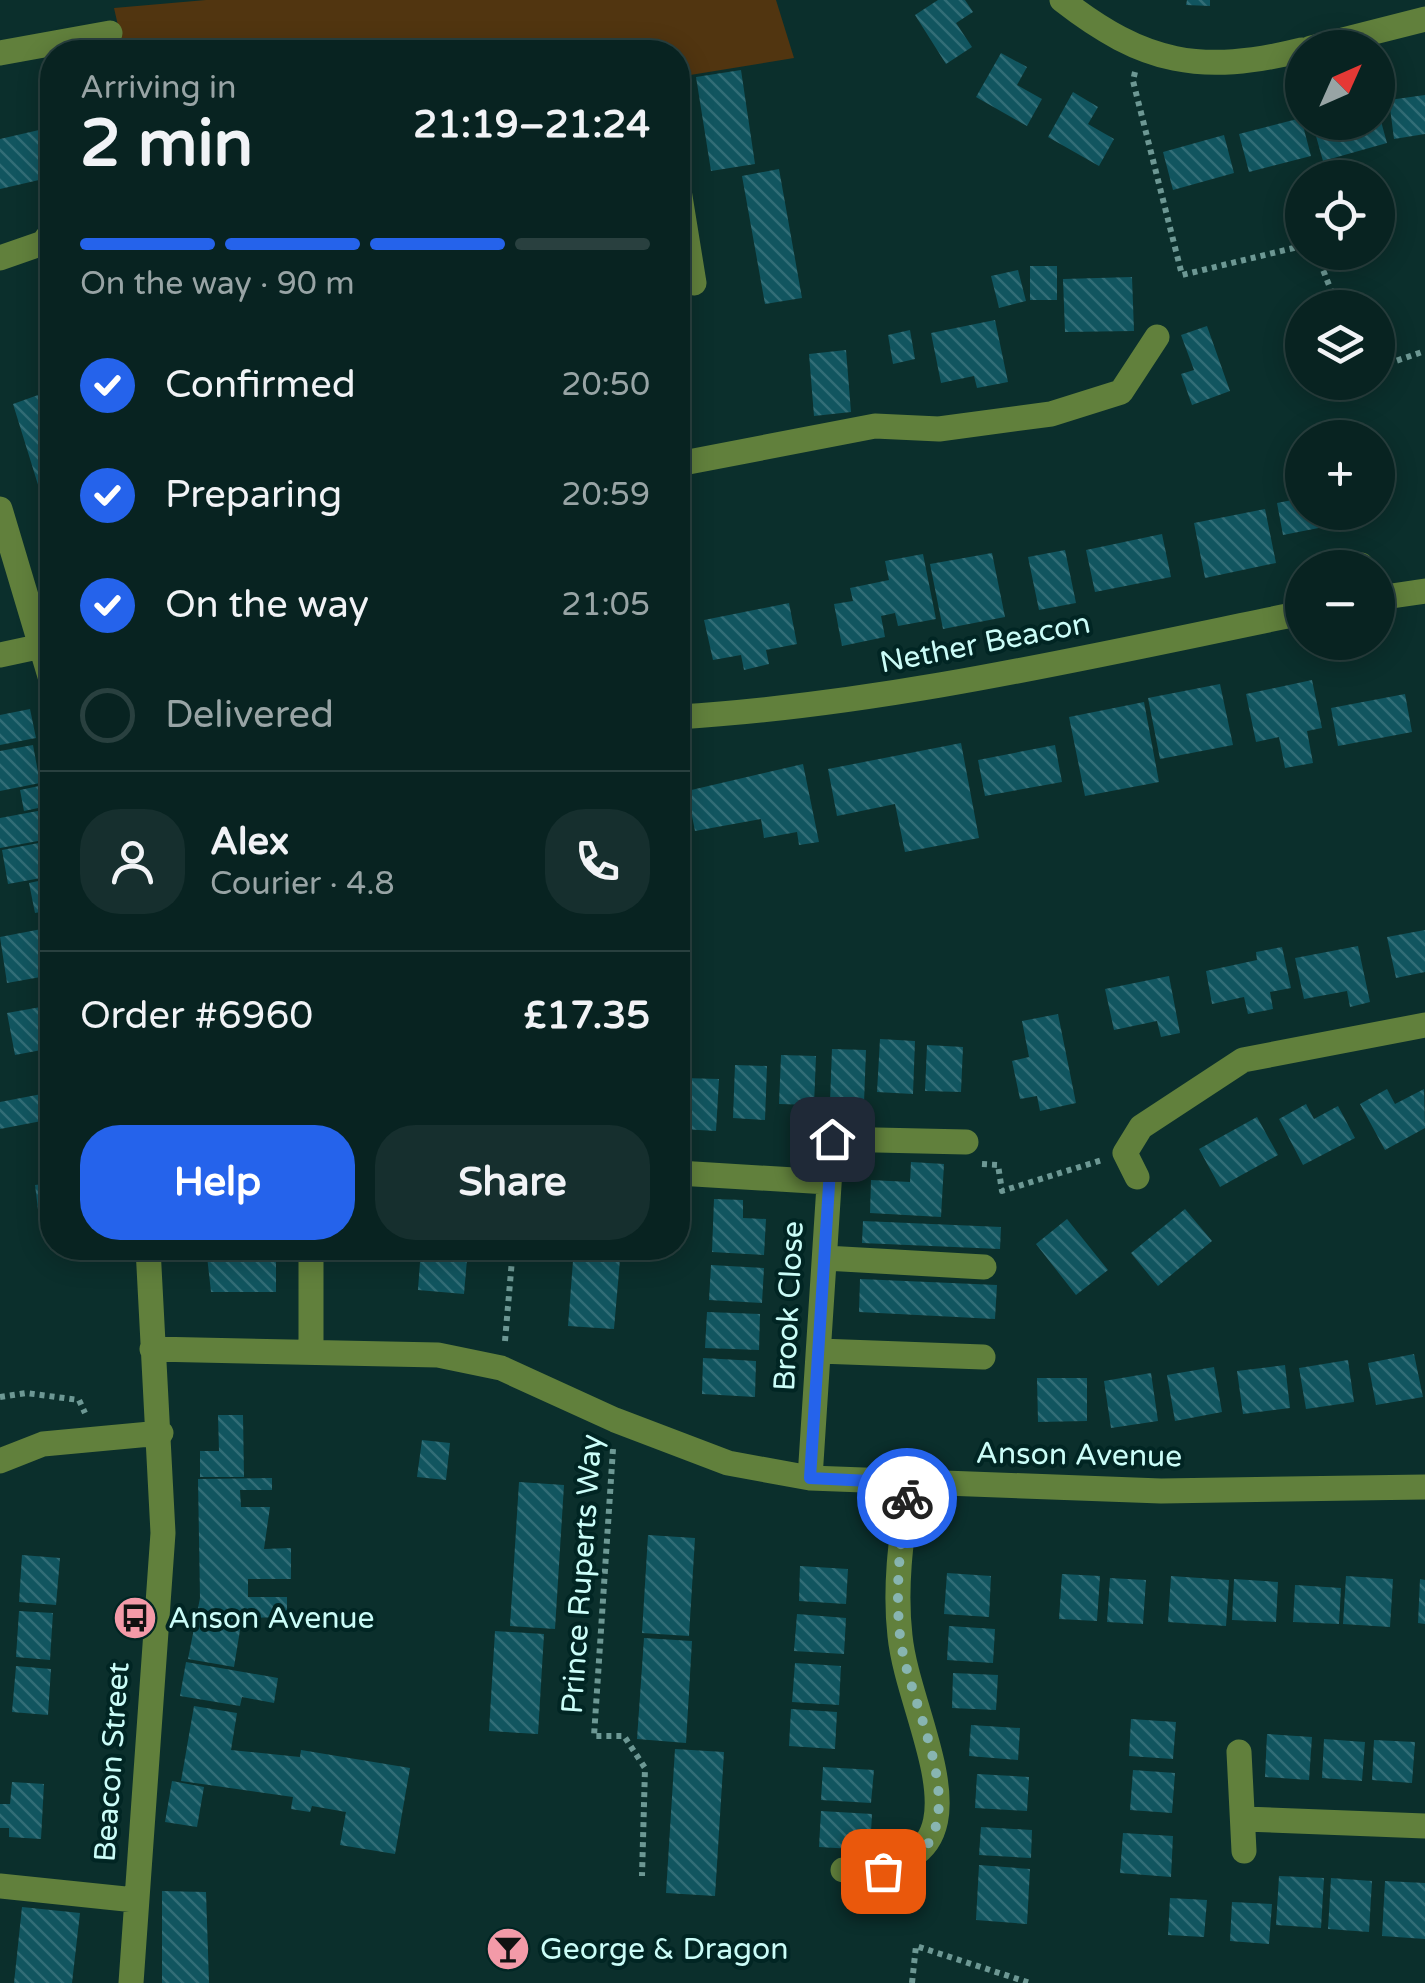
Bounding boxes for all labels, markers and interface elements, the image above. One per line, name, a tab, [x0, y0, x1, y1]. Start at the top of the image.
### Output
north arrow	[1285, 30, 1395, 140]
map controls	[1285, 30, 1395, 660]
text: Arriving in	[80, 69, 237, 107]
text: 21:19–21:24	[413, 102, 650, 148]
text: 2 min	[80, 105, 253, 184]
button: locate	[1285, 160, 1395, 270]
text: On the way · 90 m	[80, 265, 355, 303]
button: layers	[1285, 290, 1395, 400]
icon: check	[80, 358, 135, 413]
text: Confirmed	[165, 362, 356, 408]
text: 20:50	[561, 366, 650, 404]
button: +	[1285, 420, 1395, 530]
icon: check	[80, 468, 135, 523]
text: Preparing	[165, 472, 342, 518]
text: 20:59	[561, 476, 650, 514]
button: −	[1285, 550, 1395, 660]
icon: check	[80, 578, 135, 633]
text: On the way	[165, 582, 369, 628]
text: 21:05	[561, 586, 650, 624]
street label: Nether Beacon	[877, 604, 1093, 682]
text: Delivered	[165, 692, 334, 738]
button: person	[80, 809, 185, 914]
button: phone	[545, 809, 650, 914]
text: Alex	[210, 819, 289, 865]
text: Courier · 4.8	[210, 865, 395, 903]
text: Order #6960	[80, 993, 313, 1039]
text: £17.35	[524, 993, 650, 1039]
pin	[790, 1097, 875, 1182]
icon: home	[805, 1112, 860, 1167]
button: Help	[80, 1125, 355, 1240]
button: Share	[375, 1125, 650, 1240]
street label: Brook Close	[766, 1220, 812, 1392]
street label: Prince Ruperts Way	[554, 1433, 610, 1715]
street label: Anson Avenue	[975, 1435, 1183, 1475]
courier	[857, 1448, 957, 1548]
icon: bike	[880, 1471, 935, 1526]
bus stop icon: Anson Avenue	[112, 1595, 158, 1641]
place label: Anson Avenue	[168, 1600, 375, 1637]
street label: Beacon Street	[87, 1661, 137, 1863]
pin	[841, 1829, 926, 1914]
icon: bag	[856, 1844, 911, 1899]
bar icon: George & Dragon	[485, 1926, 531, 1972]
place label: George & Dragon	[540, 1931, 789, 1968]

